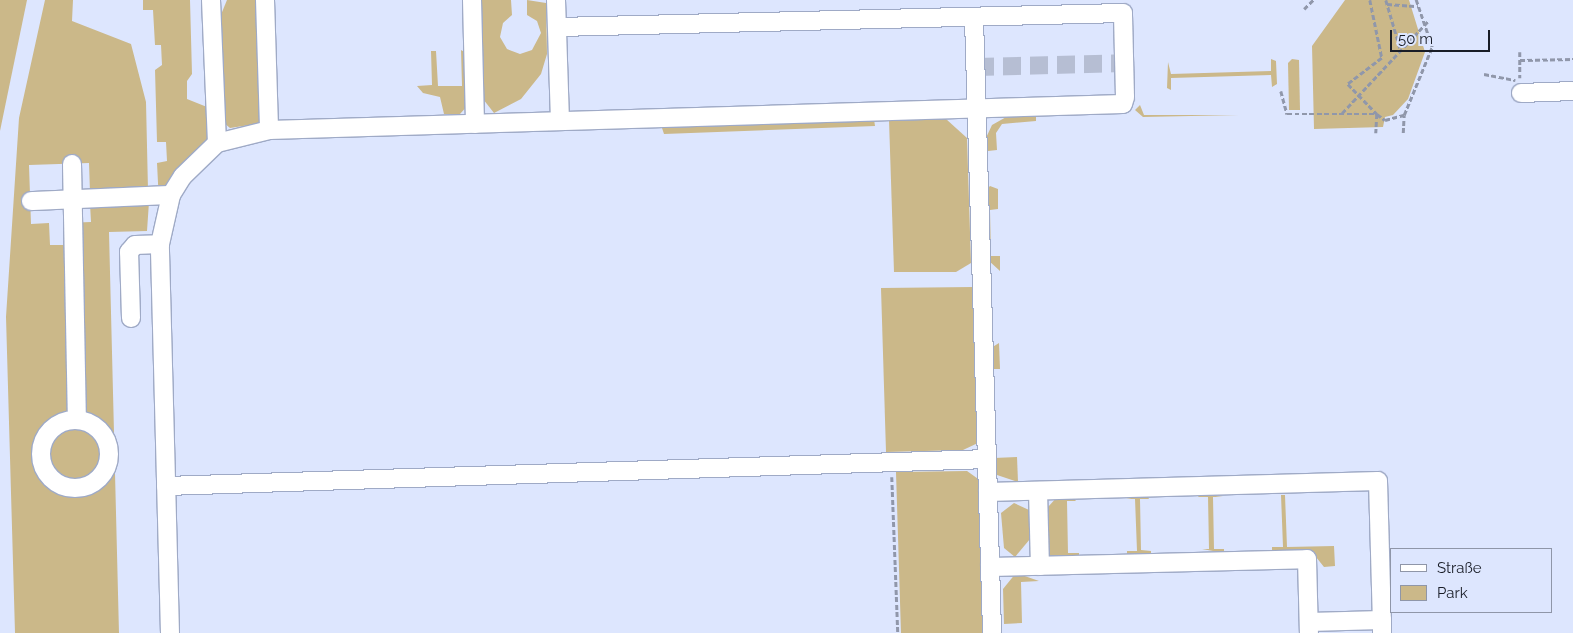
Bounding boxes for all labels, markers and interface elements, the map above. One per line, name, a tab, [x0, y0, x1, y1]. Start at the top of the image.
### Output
scale bar	[1393, 20, 1493, 52]
text: 50 m	[1398, 30, 1433, 48]
legend	[1390, 548, 1553, 613]
text: Straße	[1437, 559, 1481, 577]
text: Park	[1437, 584, 1468, 602]

